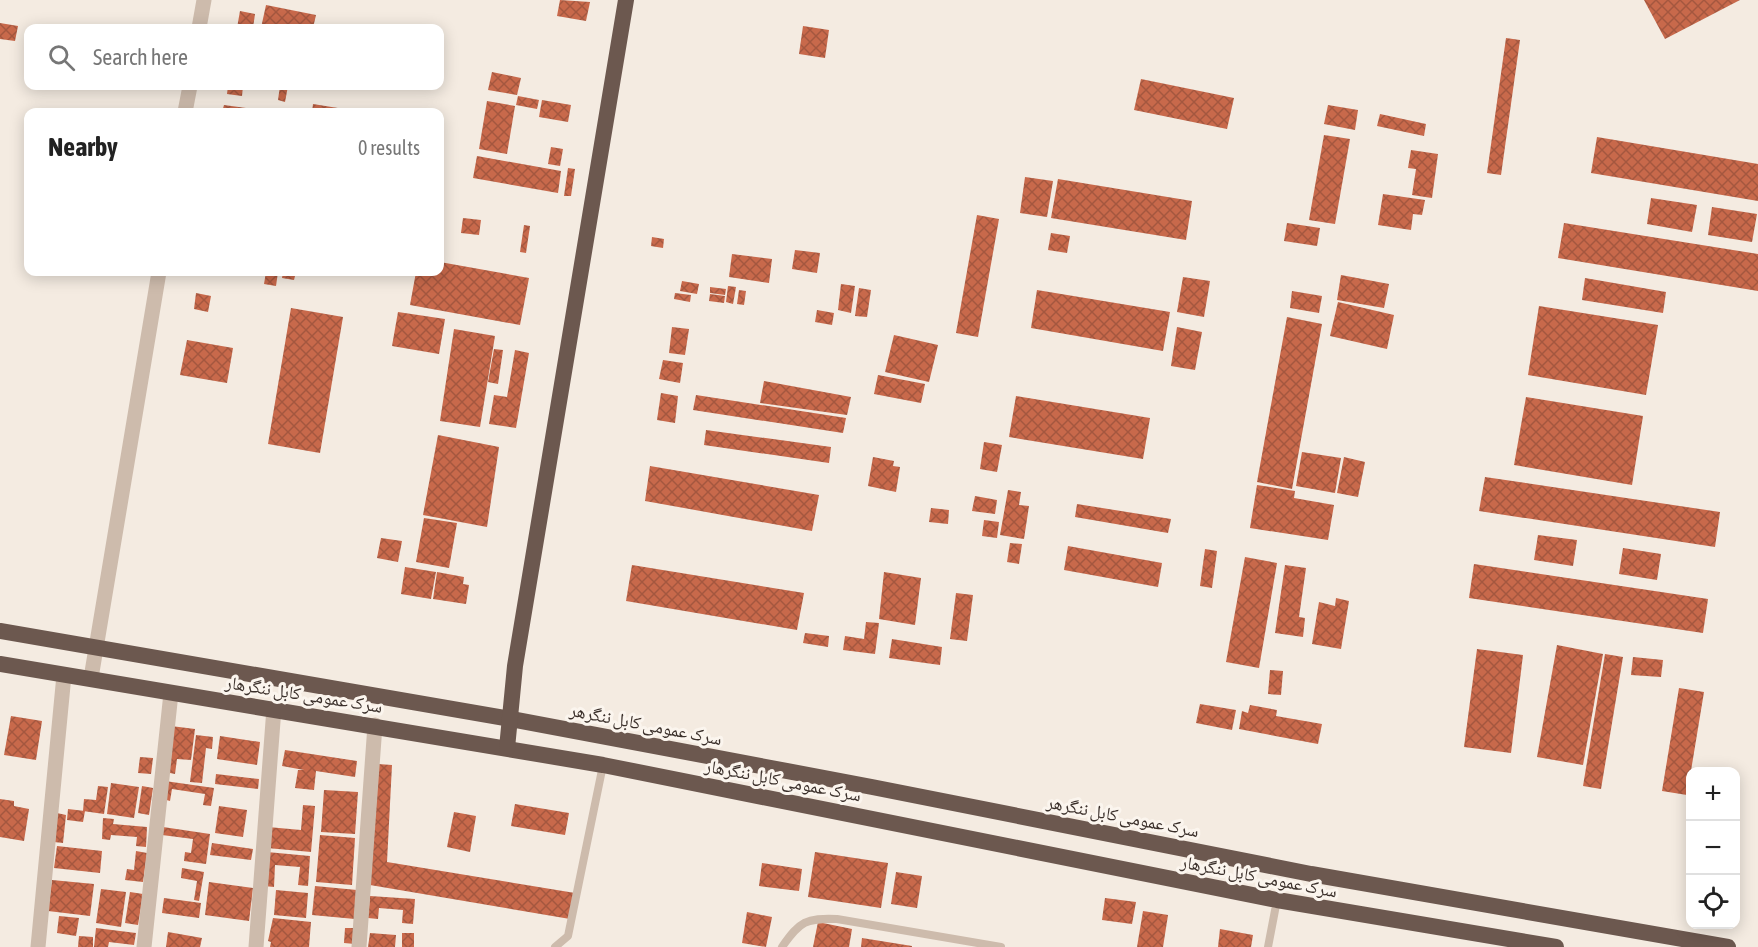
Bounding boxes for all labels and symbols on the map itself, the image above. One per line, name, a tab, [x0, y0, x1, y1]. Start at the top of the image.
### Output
street label: سرک عمومی کابل ننگرهار	[223, 671, 384, 718]
street label: سرک عمومی کابل ننگرهر	[567, 699, 724, 750]
street label: سرک عمومی کابل ننگرهار	[702, 754, 863, 806]
street label: سرک عمومی کابل ننگرهر	[1044, 791, 1201, 842]
street label: سرک عمومی کابل ننگرهار	[1178, 850, 1339, 902]

